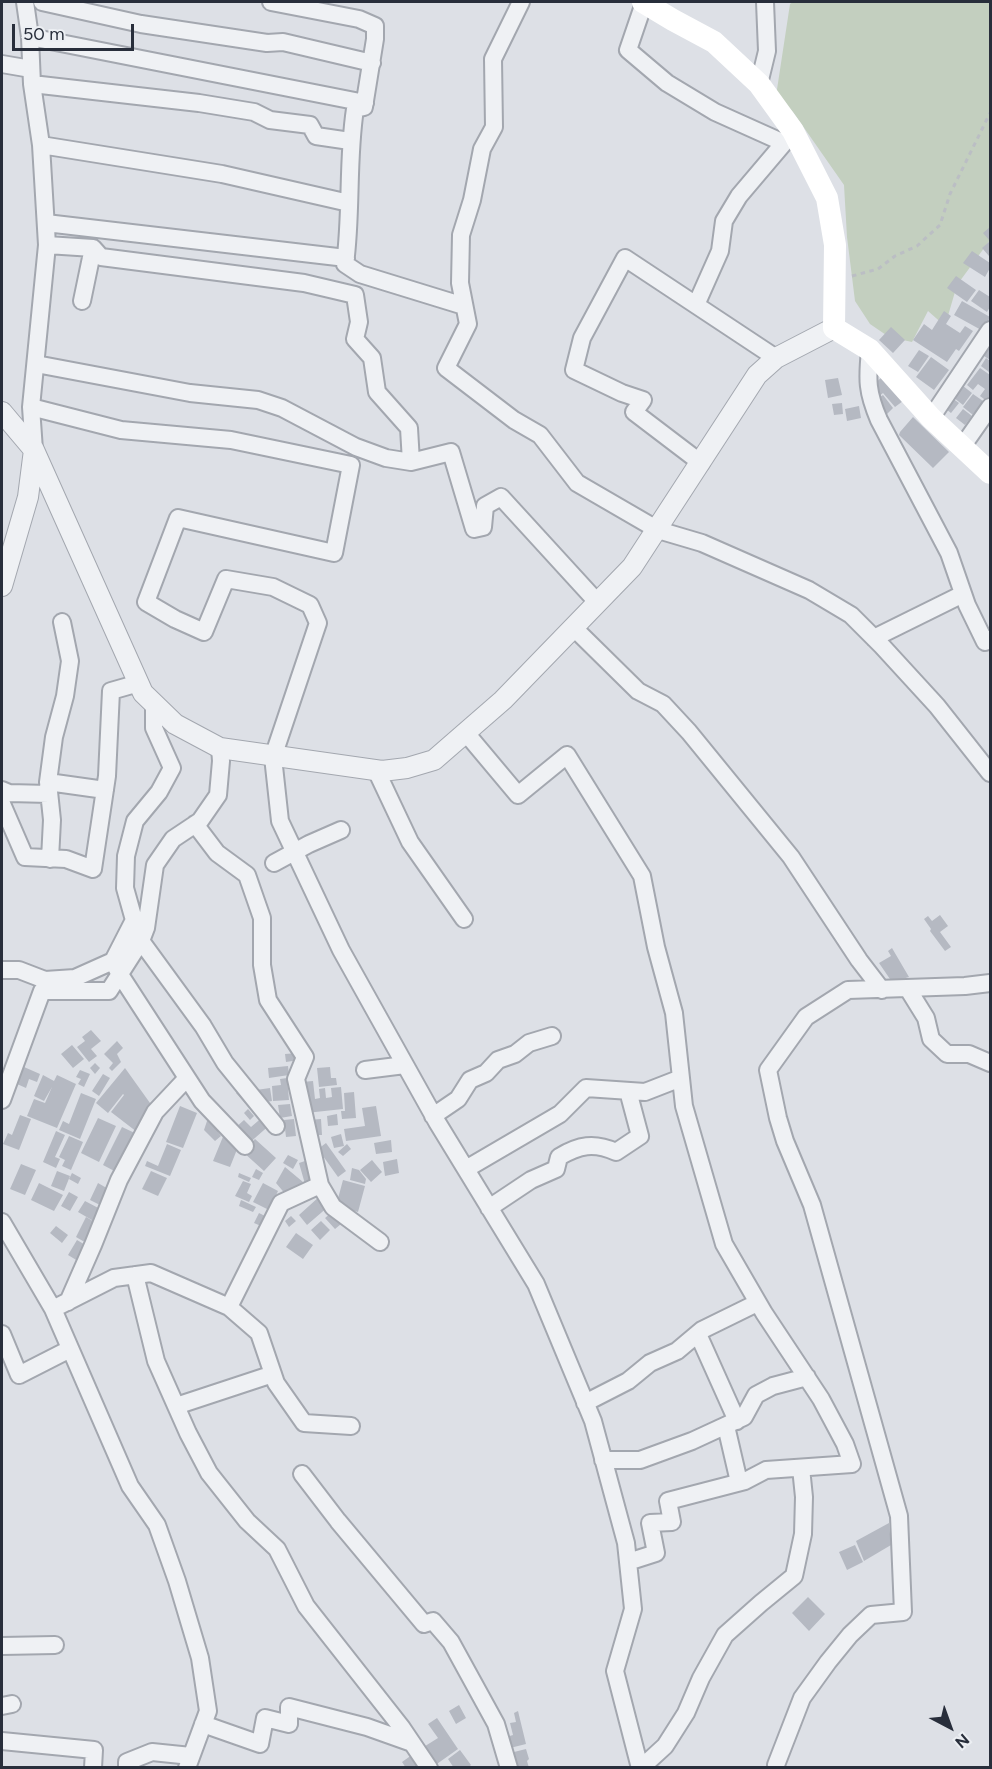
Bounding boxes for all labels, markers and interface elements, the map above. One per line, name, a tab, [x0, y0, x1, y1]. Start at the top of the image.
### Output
scale bar	[15, 12, 136, 50]
text: 50 m	[23, 23, 65, 45]
north arrow	[920, 1697, 980, 1757]
text: N	[951, 1730, 973, 1752]

